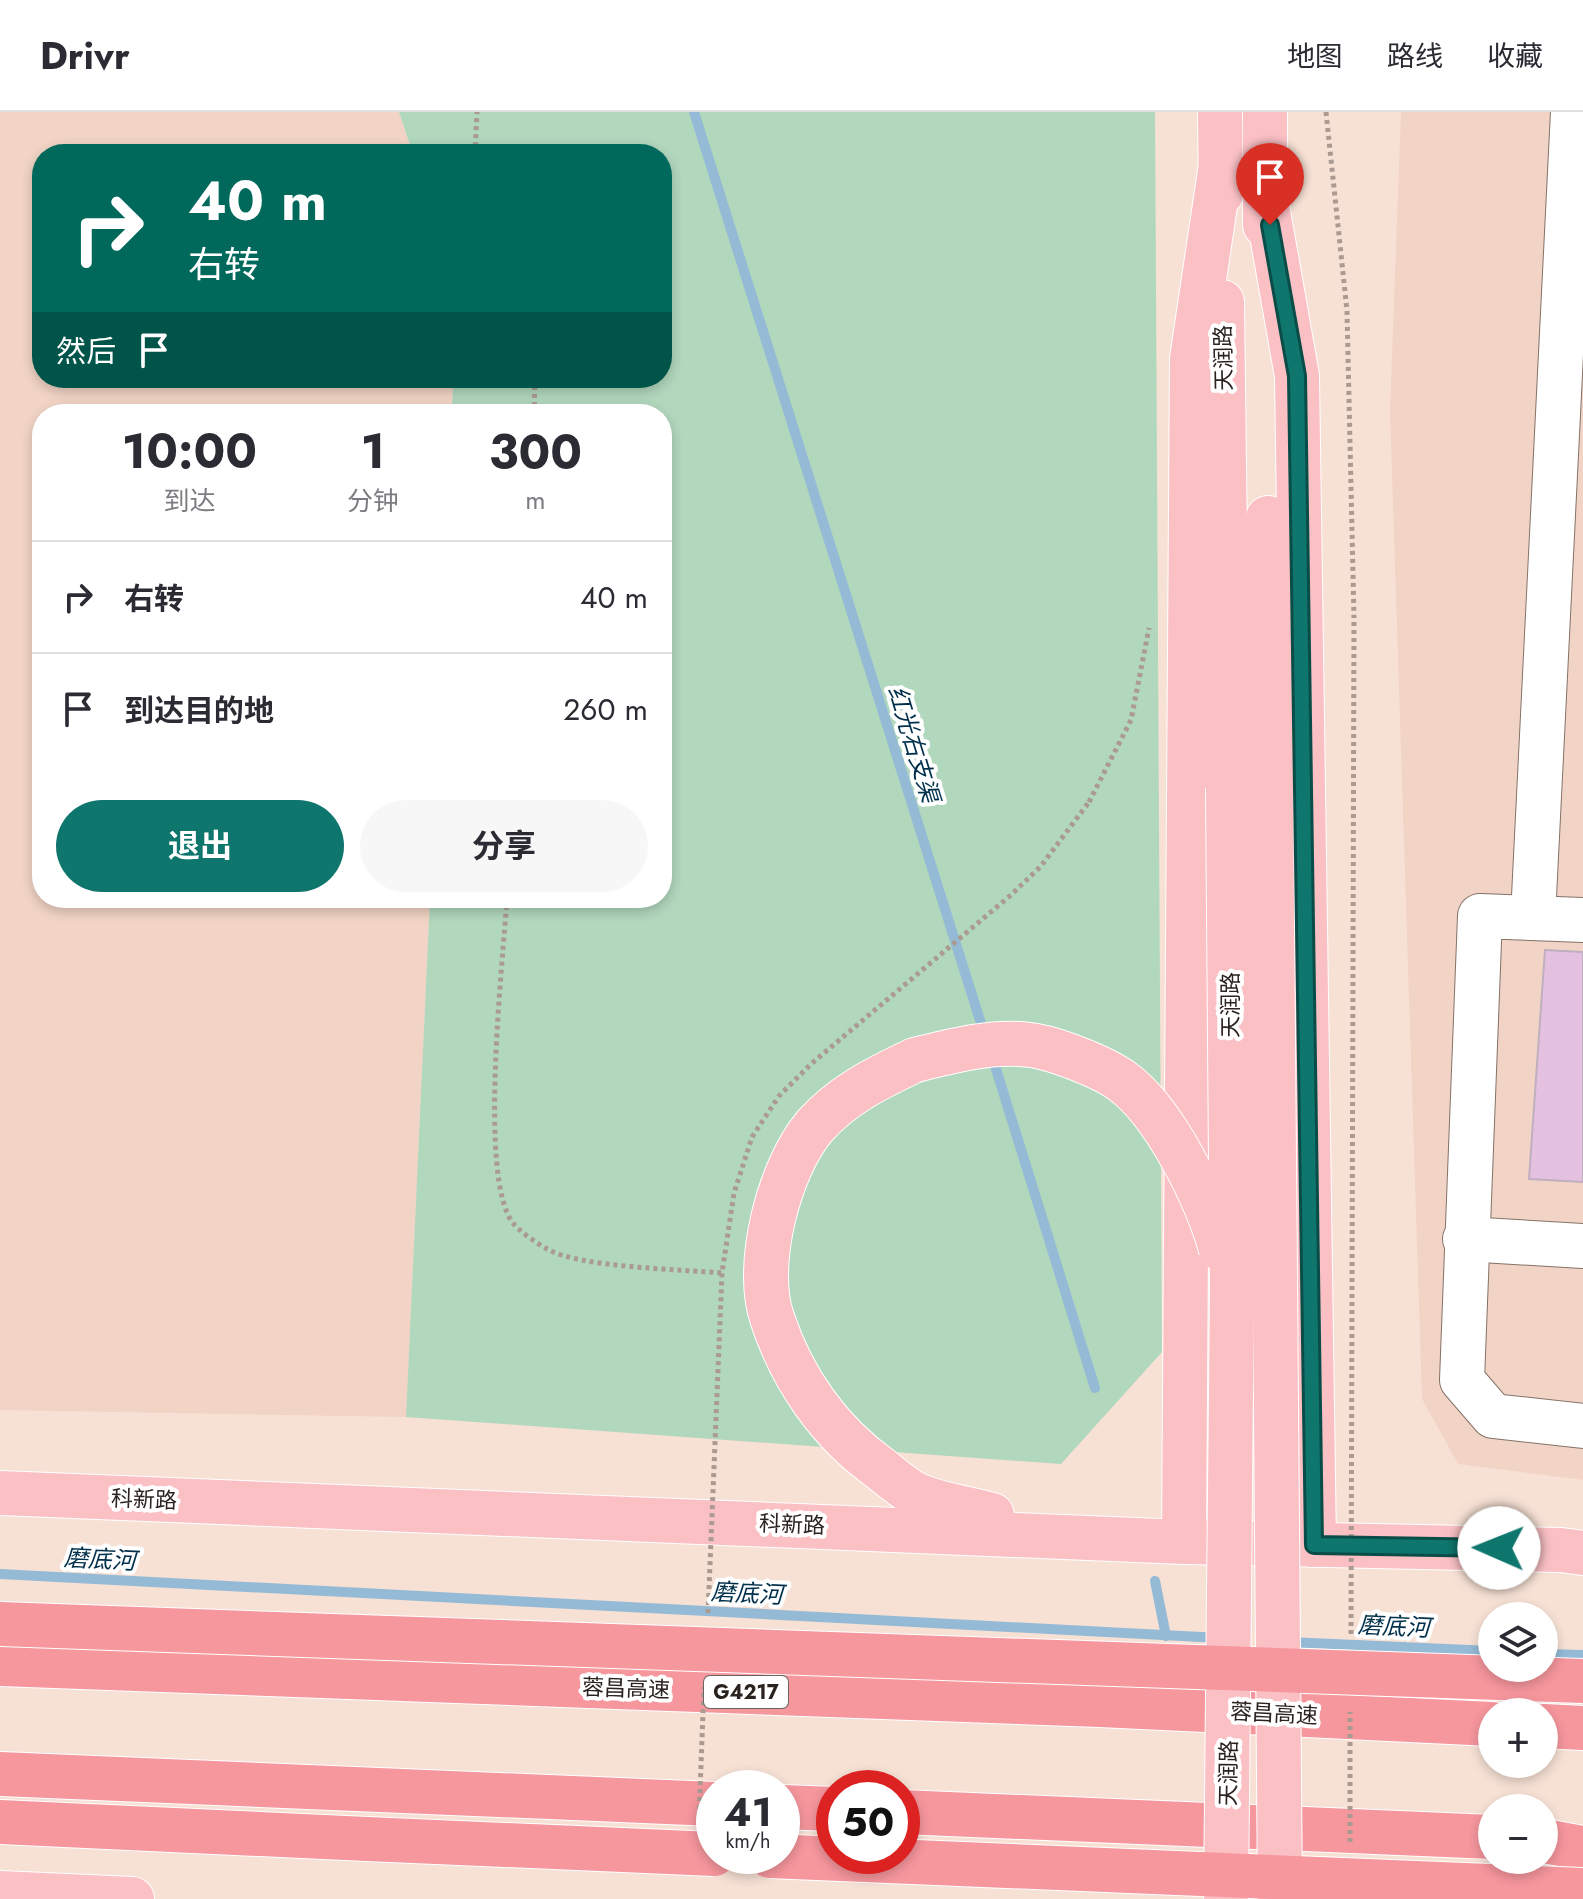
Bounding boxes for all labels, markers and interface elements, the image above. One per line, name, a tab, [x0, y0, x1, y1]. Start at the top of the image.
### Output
text: Drivr	[40, 28, 130, 83]
text: 地图	[1287, 36, 1343, 77]
text: 路线	[1387, 36, 1443, 77]
text: 收藏	[1487, 36, 1543, 77]
pin	[1236, 143, 1304, 225]
icon: arrive	[1248, 155, 1292, 199]
text: 40 m	[188, 160, 327, 241]
icon: right	[56, 176, 160, 280]
text: 右转	[188, 238, 260, 290]
street label: 天润路	[1206, 325, 1240, 391]
icon: arrive	[132, 328, 176, 372]
text: 然后	[56, 330, 116, 373]
text: 10:00	[122, 417, 257, 486]
text: 1	[361, 417, 385, 486]
text: 300	[489, 418, 582, 487]
text: m	[525, 481, 546, 519]
text: 到达	[163, 482, 215, 520]
text: 分钟	[347, 482, 399, 520]
icon: right	[56, 575, 100, 619]
text: 40 m	[580, 576, 648, 619]
text: 右转	[124, 577, 184, 620]
water label: 红光右支渠	[880, 682, 949, 809]
icon: arrive	[56, 687, 100, 731]
text: 260 m	[563, 688, 648, 731]
text: 到达目的地	[124, 689, 274, 732]
button: 退出	[56, 800, 344, 892]
button: 分享	[360, 800, 648, 892]
street label: 天润路	[1214, 972, 1246, 1038]
street label: 科新路	[110, 1482, 178, 1516]
position arrow	[1457, 1506, 1541, 1590]
street label: 科新路	[758, 1507, 826, 1541]
water label: 磨底河	[63, 1540, 141, 1579]
water label: 磨底河	[710, 1574, 788, 1613]
map controls	[1478, 1602, 1558, 1874]
button: layers	[1478, 1602, 1558, 1682]
water label: 磨底河	[1357, 1607, 1435, 1646]
street label: 蓉昌高速	[581, 1670, 671, 1706]
road number: G4217	[704, 1676, 788, 1708]
street label: 蓉昌高速	[1229, 1695, 1319, 1731]
button: +	[1478, 1698, 1558, 1778]
street label: 天润路	[1211, 1740, 1245, 1806]
speed limit sign: 50	[816, 1770, 920, 1874]
text: 41	[724, 1783, 772, 1841]
button: −	[1478, 1794, 1558, 1874]
text: km/h	[725, 1827, 771, 1856]

